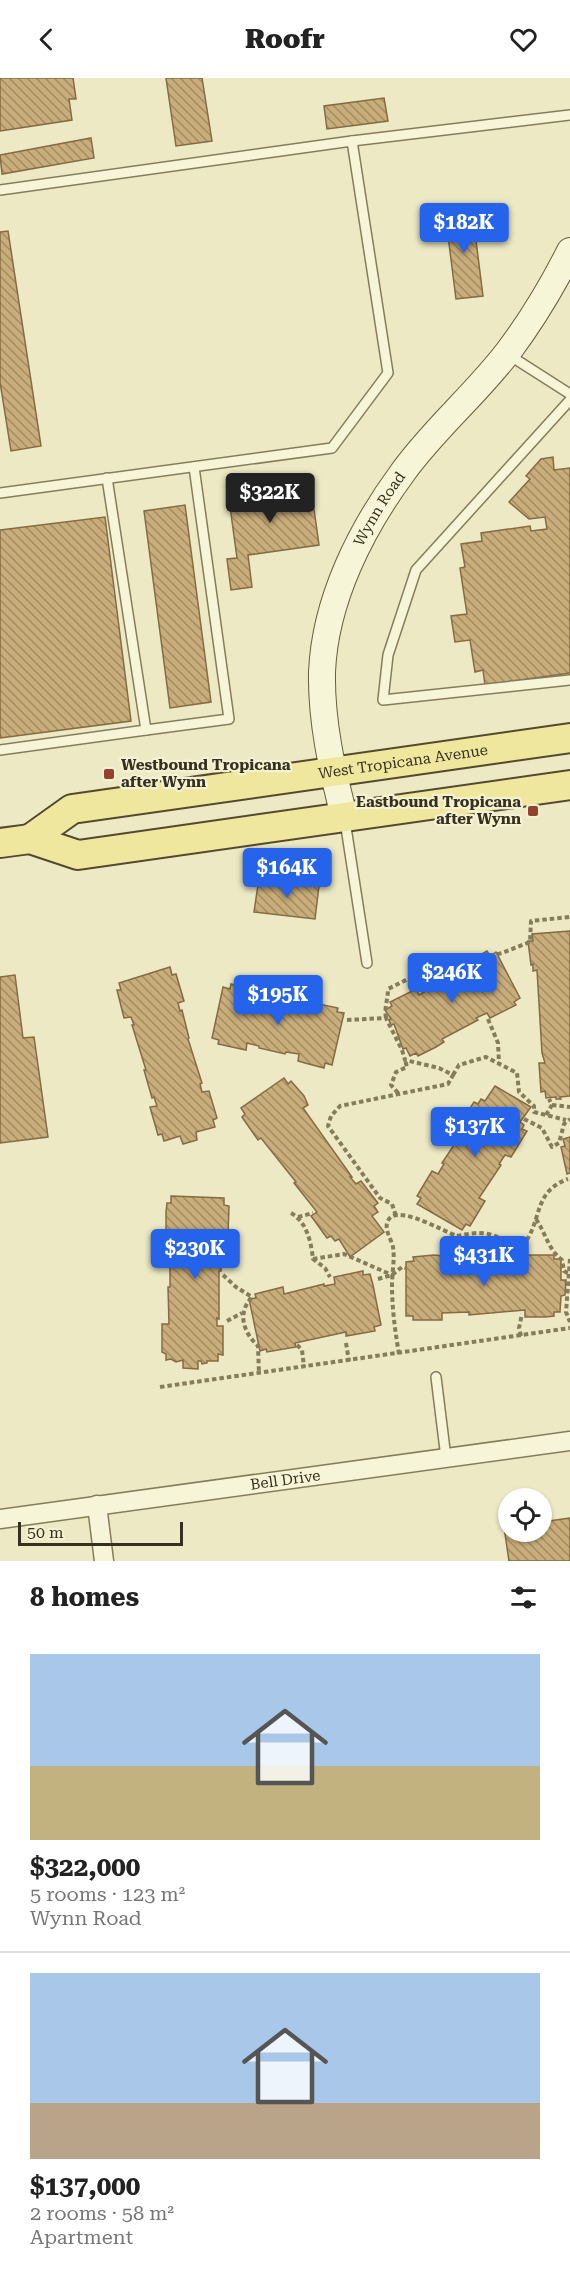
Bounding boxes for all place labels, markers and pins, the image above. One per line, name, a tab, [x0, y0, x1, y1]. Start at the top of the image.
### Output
pin: $182K	[422, 203, 506, 254]
pin: $322K	[228, 473, 312, 524]
place label: Westbound Tropicana after Wynn	[121, 756, 291, 791]
marker: Westbound Tropicana after Wynn	[102, 767, 116, 781]
place label: Eastbound Tropicana after Wynn	[356, 793, 521, 828]
marker: Eastbound Tropicana after Wynn	[526, 804, 540, 818]
pin: $164K	[245, 848, 329, 899]
pin: $246K	[410, 953, 494, 1004]
pin: $195K	[236, 975, 320, 1026]
pin: $137K	[433, 1107, 517, 1158]
pin: $230K	[153, 1229, 237, 1280]
pin: $431K	[442, 1236, 526, 1287]

